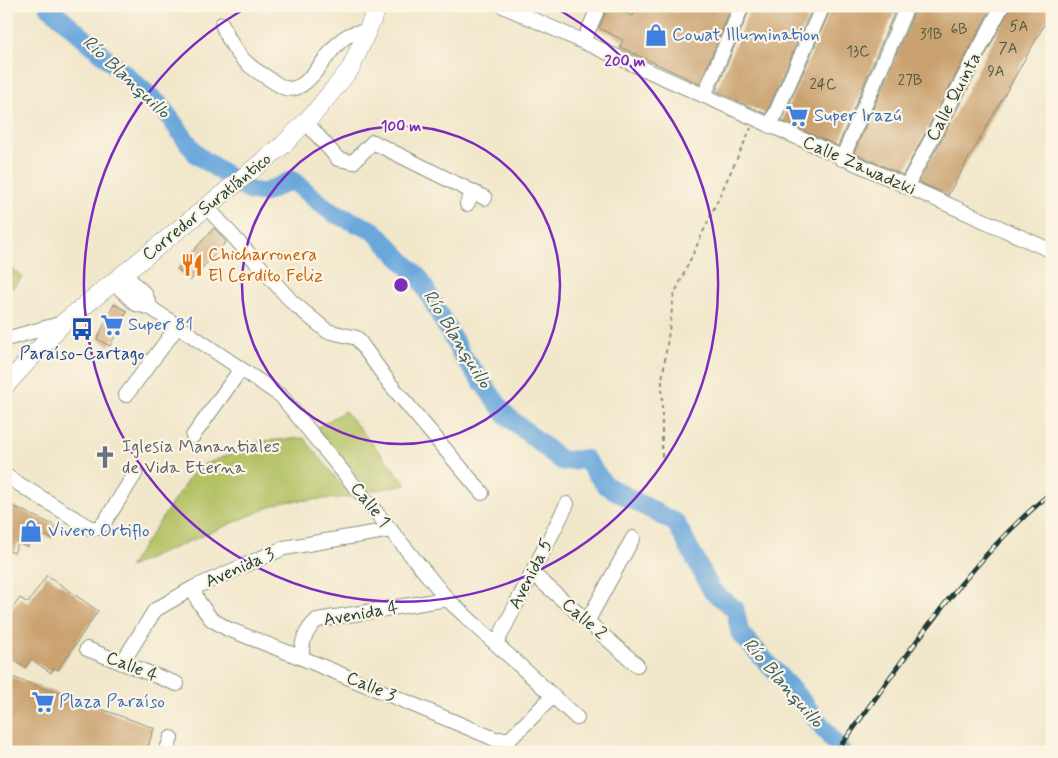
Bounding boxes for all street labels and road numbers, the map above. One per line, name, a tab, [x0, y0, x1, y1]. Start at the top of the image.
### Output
street label: Calle Quinta	[921, 49, 987, 145]
street label: Calle Zawadzki	[799, 130, 919, 202]
street label: Corredor Suratlántico	[137, 147, 277, 267]
street label: Calle 1	[344, 477, 396, 533]
street label: Avenida 5	[503, 534, 559, 613]
street label: Avenida 3	[202, 542, 278, 594]
street label: Calle 2	[556, 593, 612, 645]
street label: Avenida 4	[322, 596, 400, 632]
street label: Calle 4	[102, 646, 162, 688]
street label: Calle 3	[343, 666, 399, 708]

